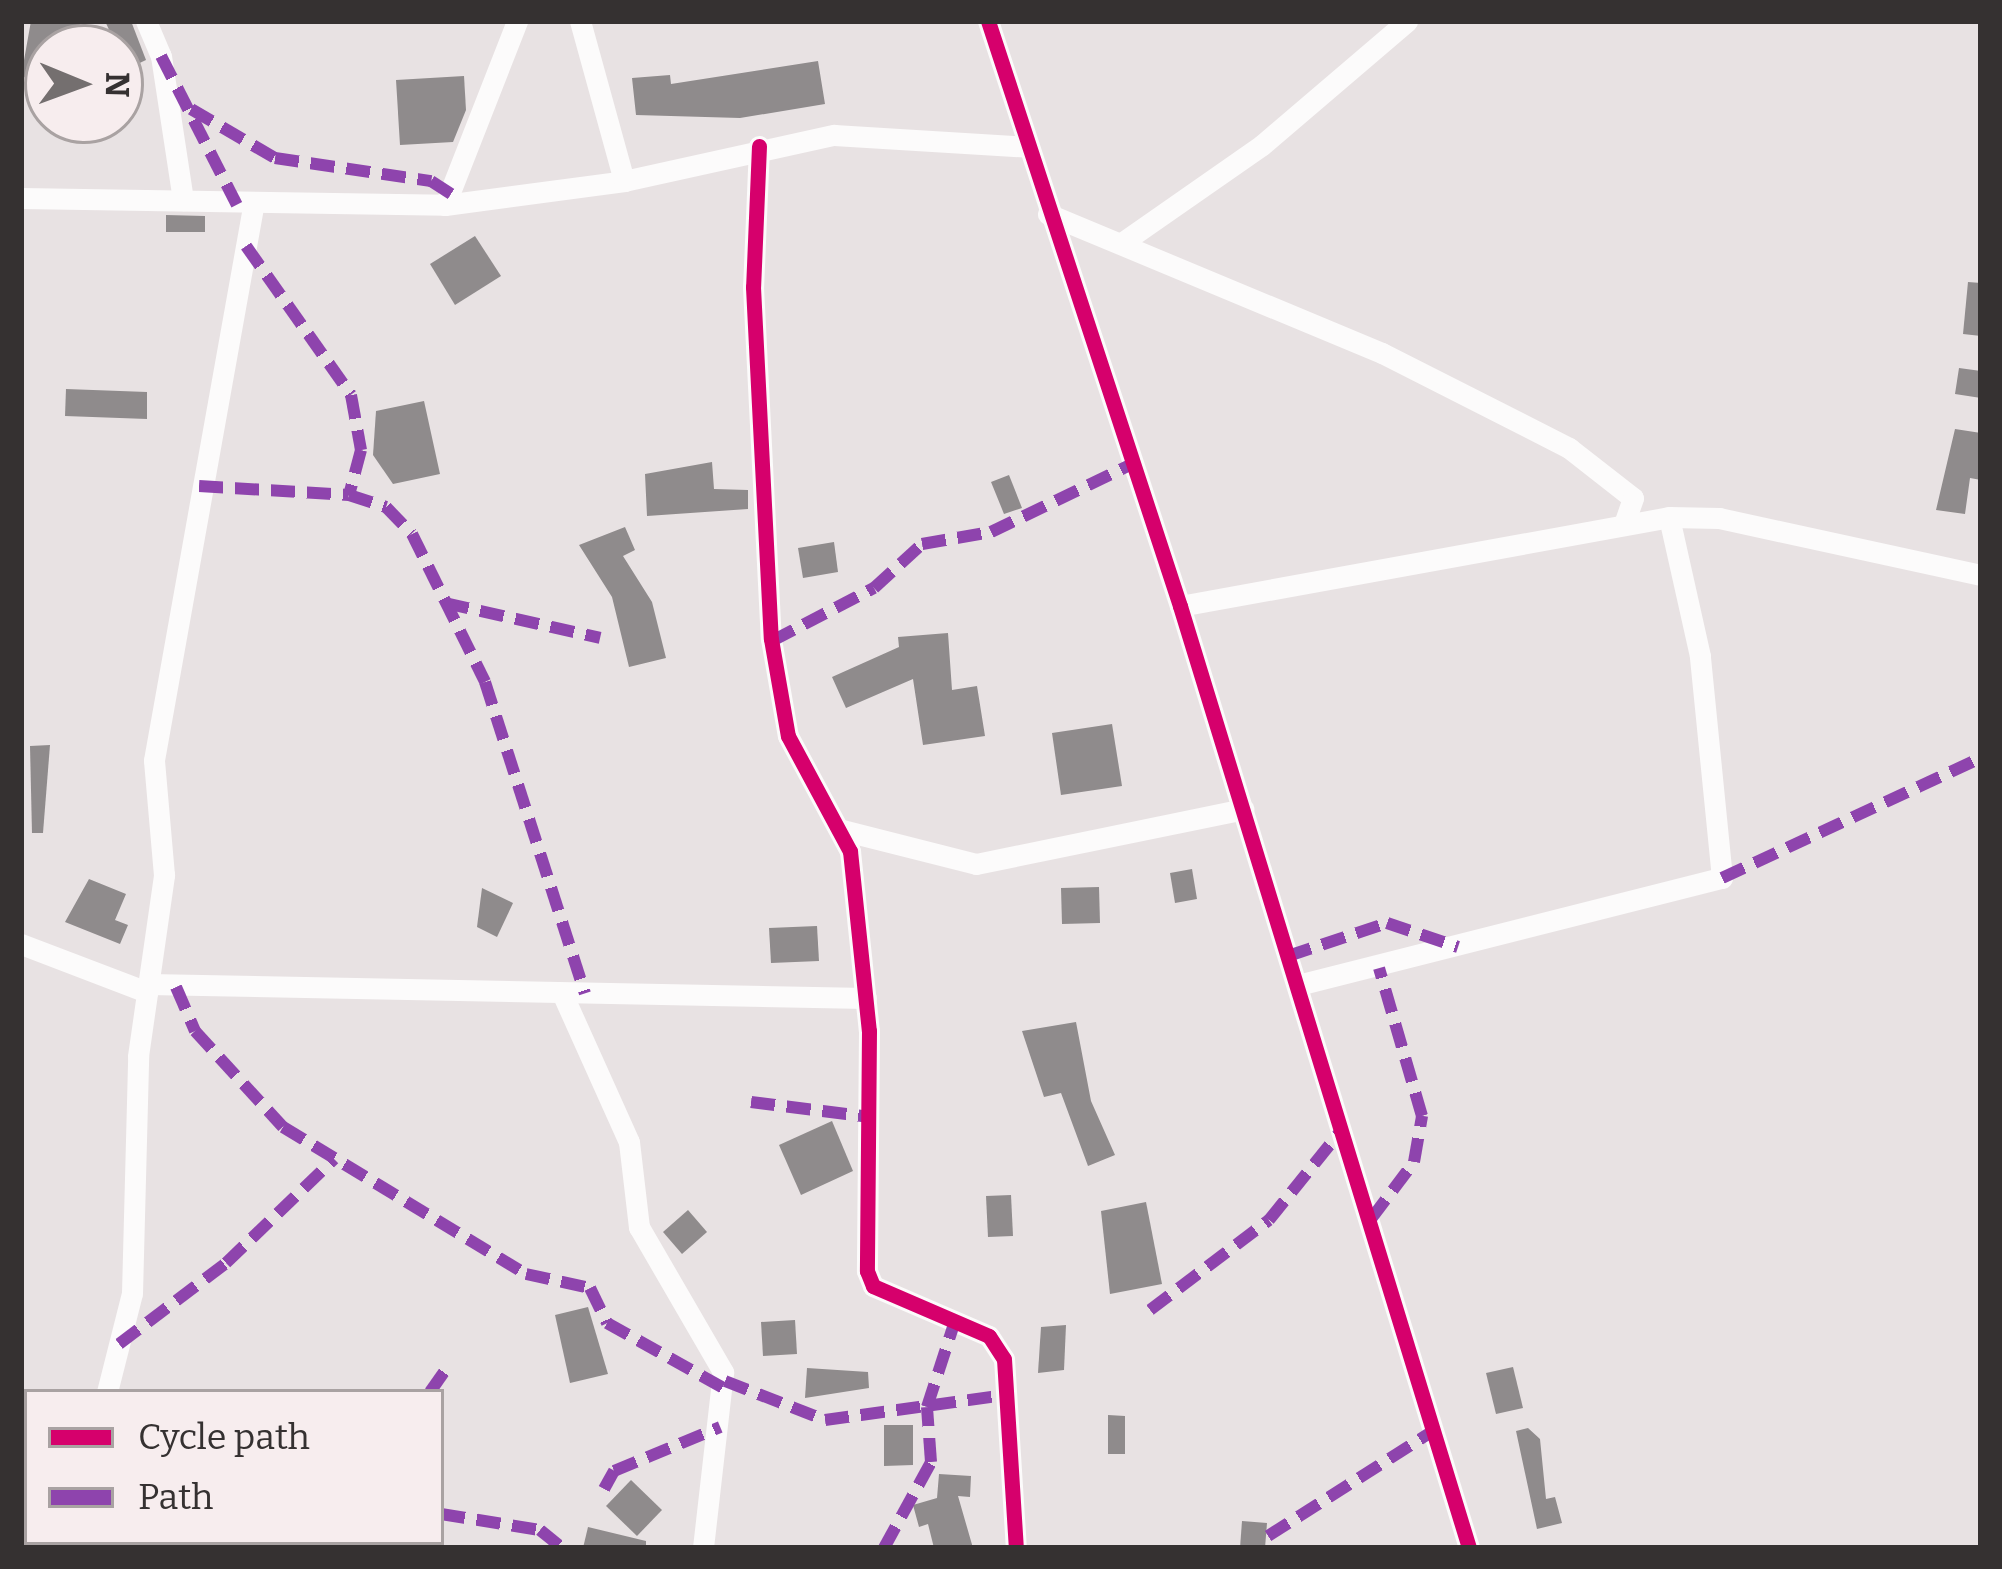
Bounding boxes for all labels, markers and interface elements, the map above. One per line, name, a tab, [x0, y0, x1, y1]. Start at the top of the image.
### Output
north arrow	[24, 24, 144, 144]
text: N	[97, 71, 137, 98]
legend	[24, 1389, 444, 1545]
text: Cycle path	[138, 1415, 310, 1459]
text: Path	[138, 1475, 213, 1519]

